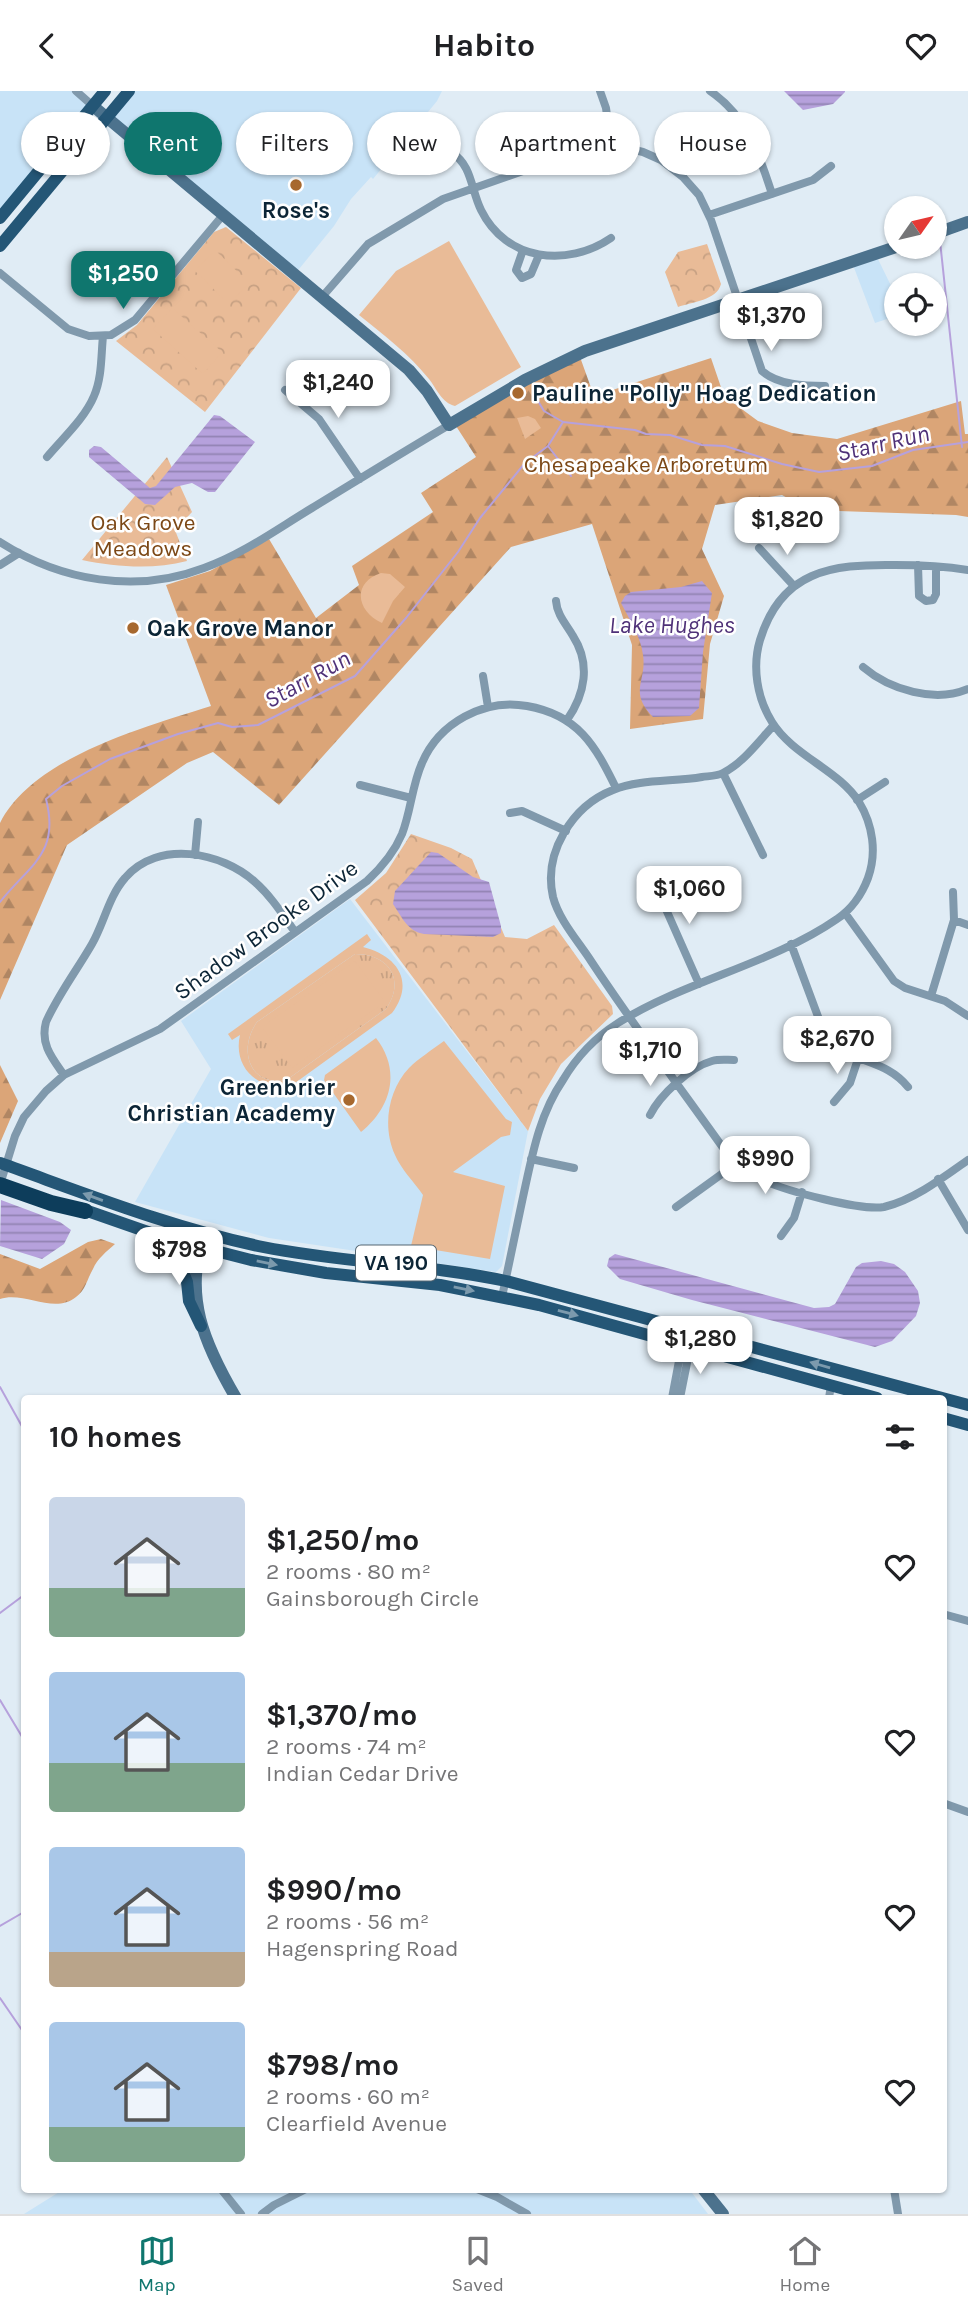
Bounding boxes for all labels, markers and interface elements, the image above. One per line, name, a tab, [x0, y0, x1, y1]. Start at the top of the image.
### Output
icon: back	[28, 27, 66, 65]
text: Habito	[433, 27, 535, 64]
icon: heart	[902, 27, 940, 65]
chip: Buy	[21, 112, 110, 175]
chip: Rent	[124, 112, 222, 175]
chip: Filters	[236, 112, 353, 175]
chip: New	[367, 112, 461, 175]
chip: Apartment	[475, 112, 640, 175]
chip: House	[654, 112, 771, 175]
marker: Rose's	[288, 177, 304, 193]
north arrow	[884, 196, 947, 259]
map controls	[884, 196, 947, 336]
place label: Rose's	[262, 197, 330, 224]
pin: $1,250	[66, 251, 180, 311]
text: $1,250	[87, 260, 159, 287]
button: locate	[884, 273, 947, 336]
pin: $1,370	[714, 293, 828, 353]
text: $1,370	[736, 302, 806, 329]
pin: $1,240	[281, 361, 395, 420]
text: $1,240	[302, 369, 374, 396]
place label: Pauline "Polly" Hoag Dedication	[532, 380, 877, 407]
marker: Pauline "Polly" Hoag Dedication	[510, 385, 526, 401]
water label: Starr Run	[834, 419, 932, 467]
park label: Chesapeake Arboretum	[524, 451, 768, 478]
pin: $1,820	[730, 497, 844, 557]
text: $1,820	[750, 506, 824, 533]
park label: Oak Grove Meadows	[91, 509, 196, 562]
water label: Lake Hughes	[609, 611, 735, 639]
place label: Oak Grove Manor	[147, 615, 333, 642]
marker: Oak Grove Manor	[125, 620, 141, 636]
water label: Starr Run	[259, 644, 355, 714]
street label: Shadow Brooke Drive	[169, 854, 363, 1006]
pin: $1,060	[632, 867, 746, 926]
text: $1,060	[653, 875, 725, 902]
pin: $2,670	[780, 1017, 894, 1076]
text: $2,670	[799, 1025, 875, 1052]
pin: $1,710	[593, 1028, 707, 1088]
text: $1,710	[618, 1037, 682, 1064]
place label: Greenbrier Christian Academy	[127, 1074, 335, 1127]
marker: Greenbrier Christian Academy	[341, 1092, 357, 1108]
pin: $990	[724, 1137, 806, 1196]
text: $990	[736, 1145, 794, 1172]
one-way arrow	[83, 1191, 104, 1202]
pin: $798	[138, 1227, 220, 1287]
text: $798	[151, 1236, 207, 1263]
road number: VA 190	[356, 1245, 436, 1281]
one-way arrow	[256, 1258, 278, 1269]
one-way arrow	[453, 1284, 475, 1295]
one-way arrow	[558, 1309, 579, 1319]
pin: $1,280	[643, 1317, 757, 1376]
text: $1,280	[663, 1325, 737, 1352]
one-way arrow	[809, 1360, 830, 1370]
icon: filters	[881, 1418, 919, 1456]
text: 10 homes	[49, 1419, 182, 1455]
text: $1,250/mo	[266, 1522, 419, 1558]
icon: home	[105, 1525, 189, 1609]
icon: heart	[881, 1548, 919, 1586]
text: 2 rooms · 80 m²	[266, 1558, 431, 1585]
text: Gainsborough Circle	[266, 1585, 479, 1612]
text: $1,370/mo	[266, 1697, 417, 1733]
icon: home	[105, 1700, 189, 1784]
icon: heart	[881, 1723, 919, 1761]
text: 2 rooms · 74 m²	[266, 1733, 427, 1760]
text: Indian Cedar Drive	[266, 1760, 459, 1787]
text: $990/mo	[266, 1872, 402, 1908]
icon: home	[105, 1875, 189, 1959]
icon: heart	[881, 1898, 919, 1936]
text: 2 rooms · 56 m²	[266, 1908, 429, 1935]
text: Hagenspring Road	[266, 1935, 459, 1962]
text: $798/mo	[266, 2047, 399, 2083]
icon: home	[105, 2050, 189, 2134]
icon: heart	[881, 2073, 919, 2111]
text: 2 rooms · 60 m²	[266, 2083, 430, 2110]
text: Clearfield Avenue	[266, 2110, 447, 2137]
tab: Map	[138, 2232, 176, 2296]
tab: Saved	[451, 2232, 504, 2296]
tab: Home	[780, 2232, 830, 2296]

